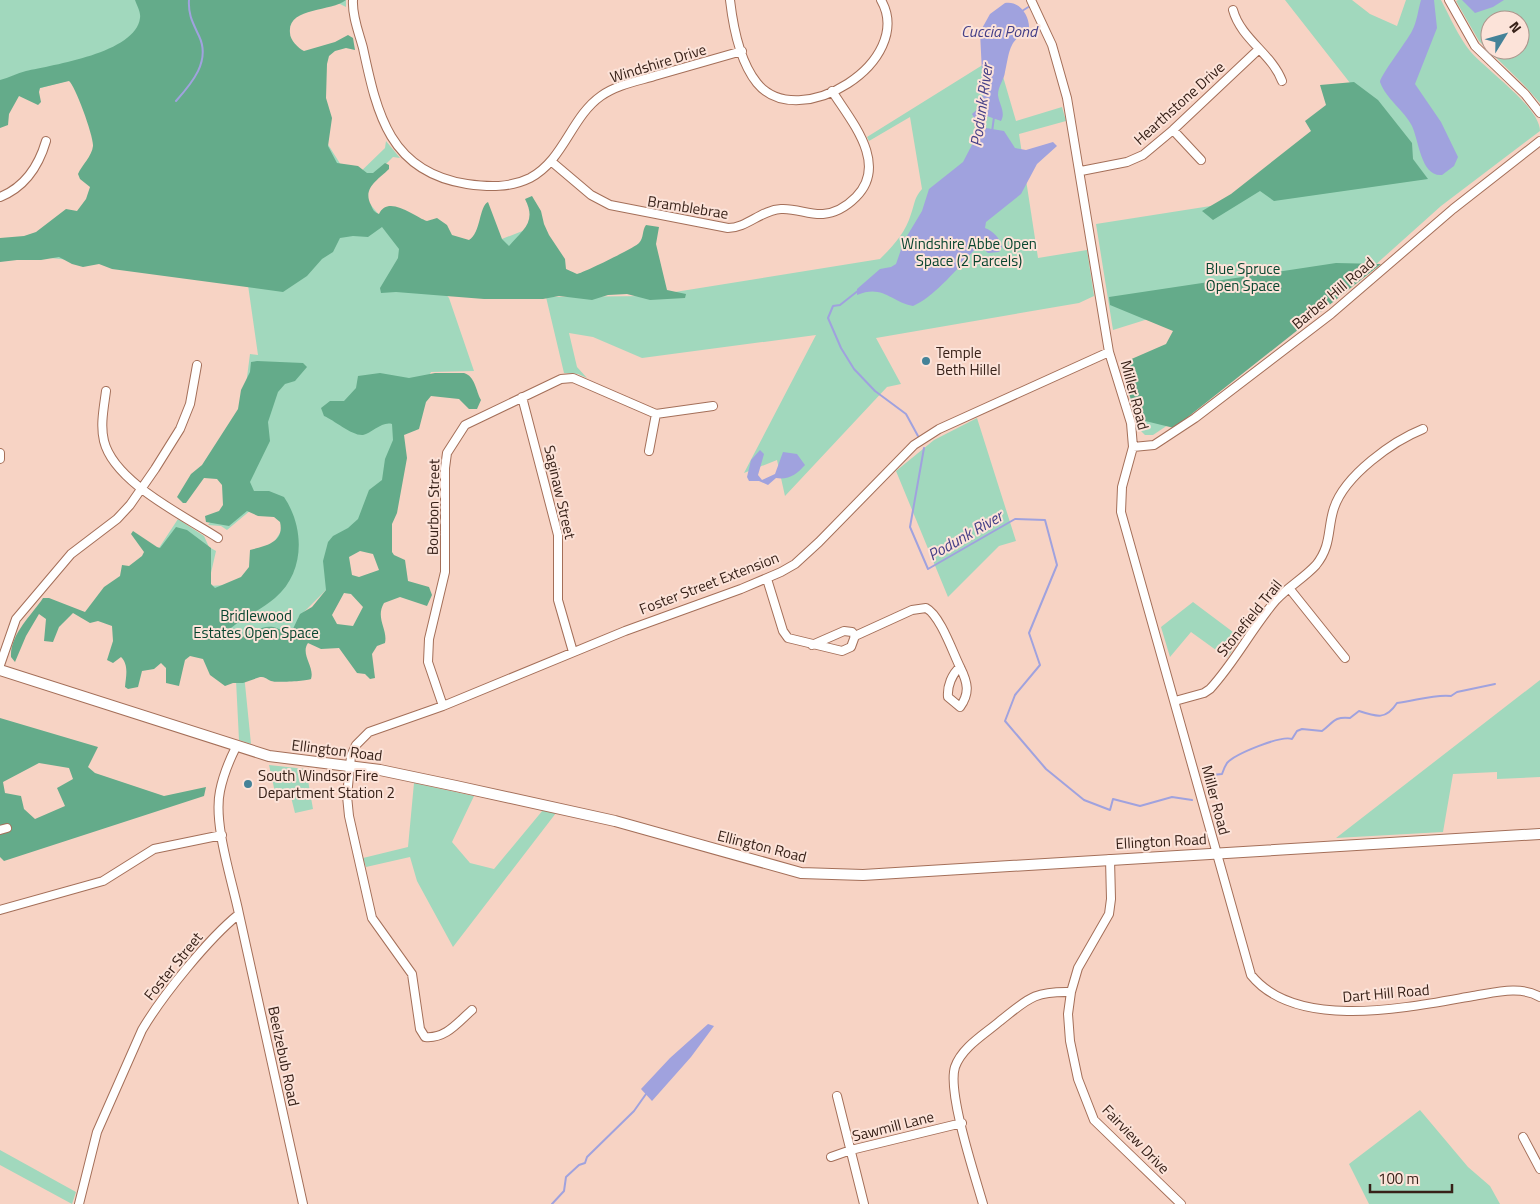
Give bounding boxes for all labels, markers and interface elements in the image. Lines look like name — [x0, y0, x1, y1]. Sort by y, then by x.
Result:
north arrow — [1480, 10, 1530, 60]
text: N — [1504, 17, 1527, 37]
water label: Cuccia Pond — [961, 19, 1039, 43]
street label: Windshire Drive — [607, 37, 709, 89]
street label: Hearthstone Drive — [1128, 56, 1230, 150]
water label: Podunk River — [963, 60, 999, 148]
street label: Bramblebrae — [646, 189, 730, 225]
park label: Windshire Abbe Open Space (2 Parcels) — [901, 232, 1037, 272]
street label: Barber Hill Road — [1287, 251, 1379, 335]
park label: Blue Spruce Open Space — [1206, 257, 1280, 297]
place label: Temple Beth Hillel — [936, 341, 1001, 381]
marker: Temple Beth Hillel — [920, 355, 932, 367]
street label: Miller Road — [1115, 358, 1155, 432]
street label: Saginaw Street — [538, 443, 582, 542]
street label: Bourbon Street — [421, 458, 445, 555]
water label: Podunk River — [923, 503, 1009, 566]
street label: Foster Street Extension — [636, 546, 782, 620]
street label: Stonefield Trail — [1211, 574, 1287, 662]
park label: Bridlewood Estates Open Space — [193, 604, 319, 644]
street label: Ellington Road — [290, 733, 384, 767]
street label: Miller Road — [1196, 763, 1236, 837]
place label: South Windsor Fire Department Station 2 — [258, 764, 395, 804]
marker: South Windsor Fire Department Station 2 — [242, 778, 254, 790]
street label: Ellington Road — [715, 824, 809, 868]
street label: Ellington Road — [1115, 827, 1207, 855]
street label: Foster Street — [138, 926, 208, 1005]
street label: Dart Hill Road — [1342, 978, 1430, 1008]
street label: Beelzebub Road — [262, 1004, 306, 1108]
street label: Fairview Drive — [1097, 1099, 1175, 1179]
street label: Sawmill Lane — [850, 1105, 936, 1147]
scale bar — [1370, 1162, 1452, 1194]
text: 100 m — [1378, 1167, 1419, 1190]

